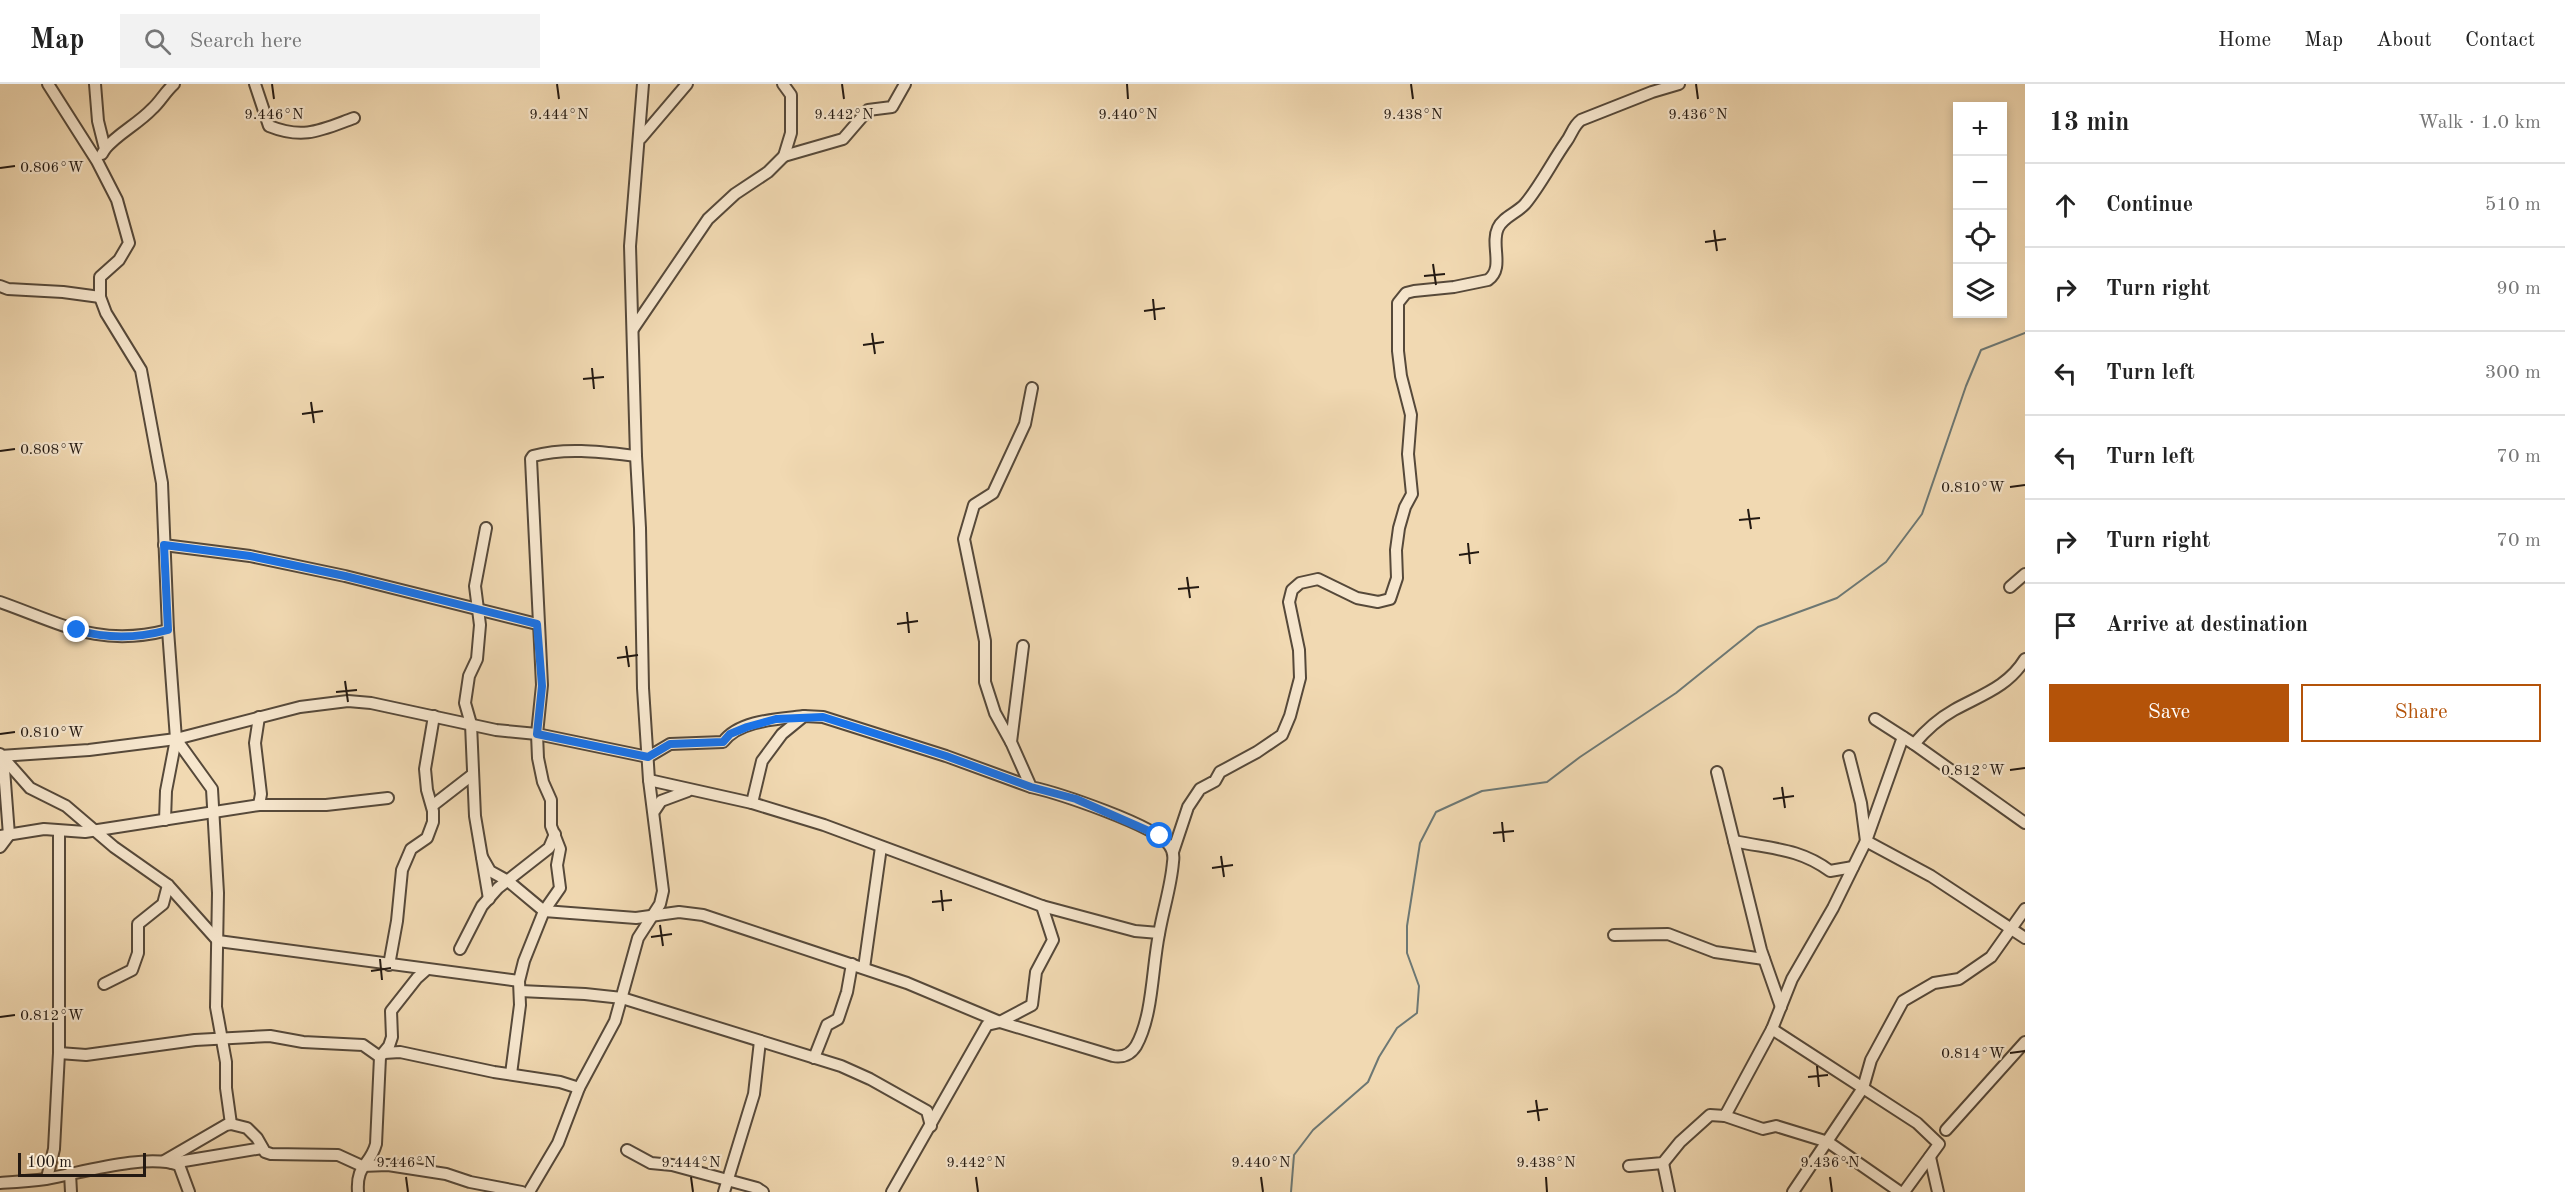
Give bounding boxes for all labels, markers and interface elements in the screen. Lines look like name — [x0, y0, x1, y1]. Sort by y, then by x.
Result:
search box — [120, 14, 540, 68]
icon: search — [141, 25, 174, 58]
text: Map — [30, 27, 84, 55]
text: Search here — [189, 30, 302, 52]
text: Home — [2218, 30, 2271, 51]
text: Map — [2304, 30, 2343, 51]
text: About — [2376, 30, 2432, 51]
text: Contact — [2465, 30, 2535, 51]
map controls — [1953, 102, 2007, 318]
button: + — [1953, 102, 2007, 156]
text: 9.446°N — [244, 108, 304, 123]
text: 9.444°N — [529, 108, 589, 123]
text: 9.442°N — [814, 108, 874, 123]
text: 9.440°N — [1098, 108, 1158, 123]
text: 9.438°N — [1383, 108, 1443, 123]
text: 9.436°N — [1668, 108, 1728, 123]
text: 13 min — [2049, 110, 2129, 136]
text: Walk · 1.0 km — [2418, 113, 2541, 133]
button: − — [1953, 156, 2007, 210]
text: 0.806°W — [20, 161, 84, 176]
icon: ahead — [2049, 189, 2082, 222]
text: Continue — [2106, 194, 2193, 216]
text: 510 m — [2485, 195, 2541, 215]
button: locate — [1953, 210, 2007, 264]
button: layers — [1953, 264, 2007, 318]
icon: right — [2049, 273, 2082, 306]
text: Turn right — [2106, 278, 2210, 300]
text: 90 m — [2496, 279, 2541, 299]
icon: left — [2049, 357, 2082, 390]
text: Turn left — [2106, 362, 2195, 384]
text: 300 m — [2485, 363, 2541, 383]
icon: left — [2049, 441, 2082, 474]
text: 0.808°W — [20, 443, 84, 458]
text: Turn left — [2106, 446, 2195, 468]
text: 70 m — [2496, 447, 2541, 467]
text: 0.810°W — [1941, 481, 2005, 496]
icon: right — [2049, 525, 2082, 558]
text: Turn right — [2106, 530, 2210, 552]
text: 70 m — [2496, 531, 2541, 551]
icon: arrive — [2049, 609, 2082, 642]
text: Arrive at destination — [2106, 614, 2308, 636]
route end — [63, 616, 89, 642]
button: Save — [2049, 684, 2289, 742]
button: Share — [2301, 684, 2541, 742]
text: 0.810°W — [20, 726, 84, 741]
text: 0.812°W — [1941, 764, 2005, 779]
route start — [1146, 822, 1172, 848]
text: 0.812°W — [20, 1009, 84, 1024]
text: 0.814°W — [1941, 1047, 2005, 1062]
scale bar — [18, 1150, 146, 1178]
text: 100 m — [27, 1155, 72, 1171]
text: 9.446°N — [376, 1156, 436, 1171]
text: 9.444°N — [661, 1156, 721, 1171]
text: 9.442°N — [946, 1156, 1006, 1171]
text: 9.440°N — [1231, 1156, 1291, 1171]
text: 9.438°N — [1516, 1156, 1576, 1171]
text: 9.436°N — [1800, 1156, 1860, 1171]

